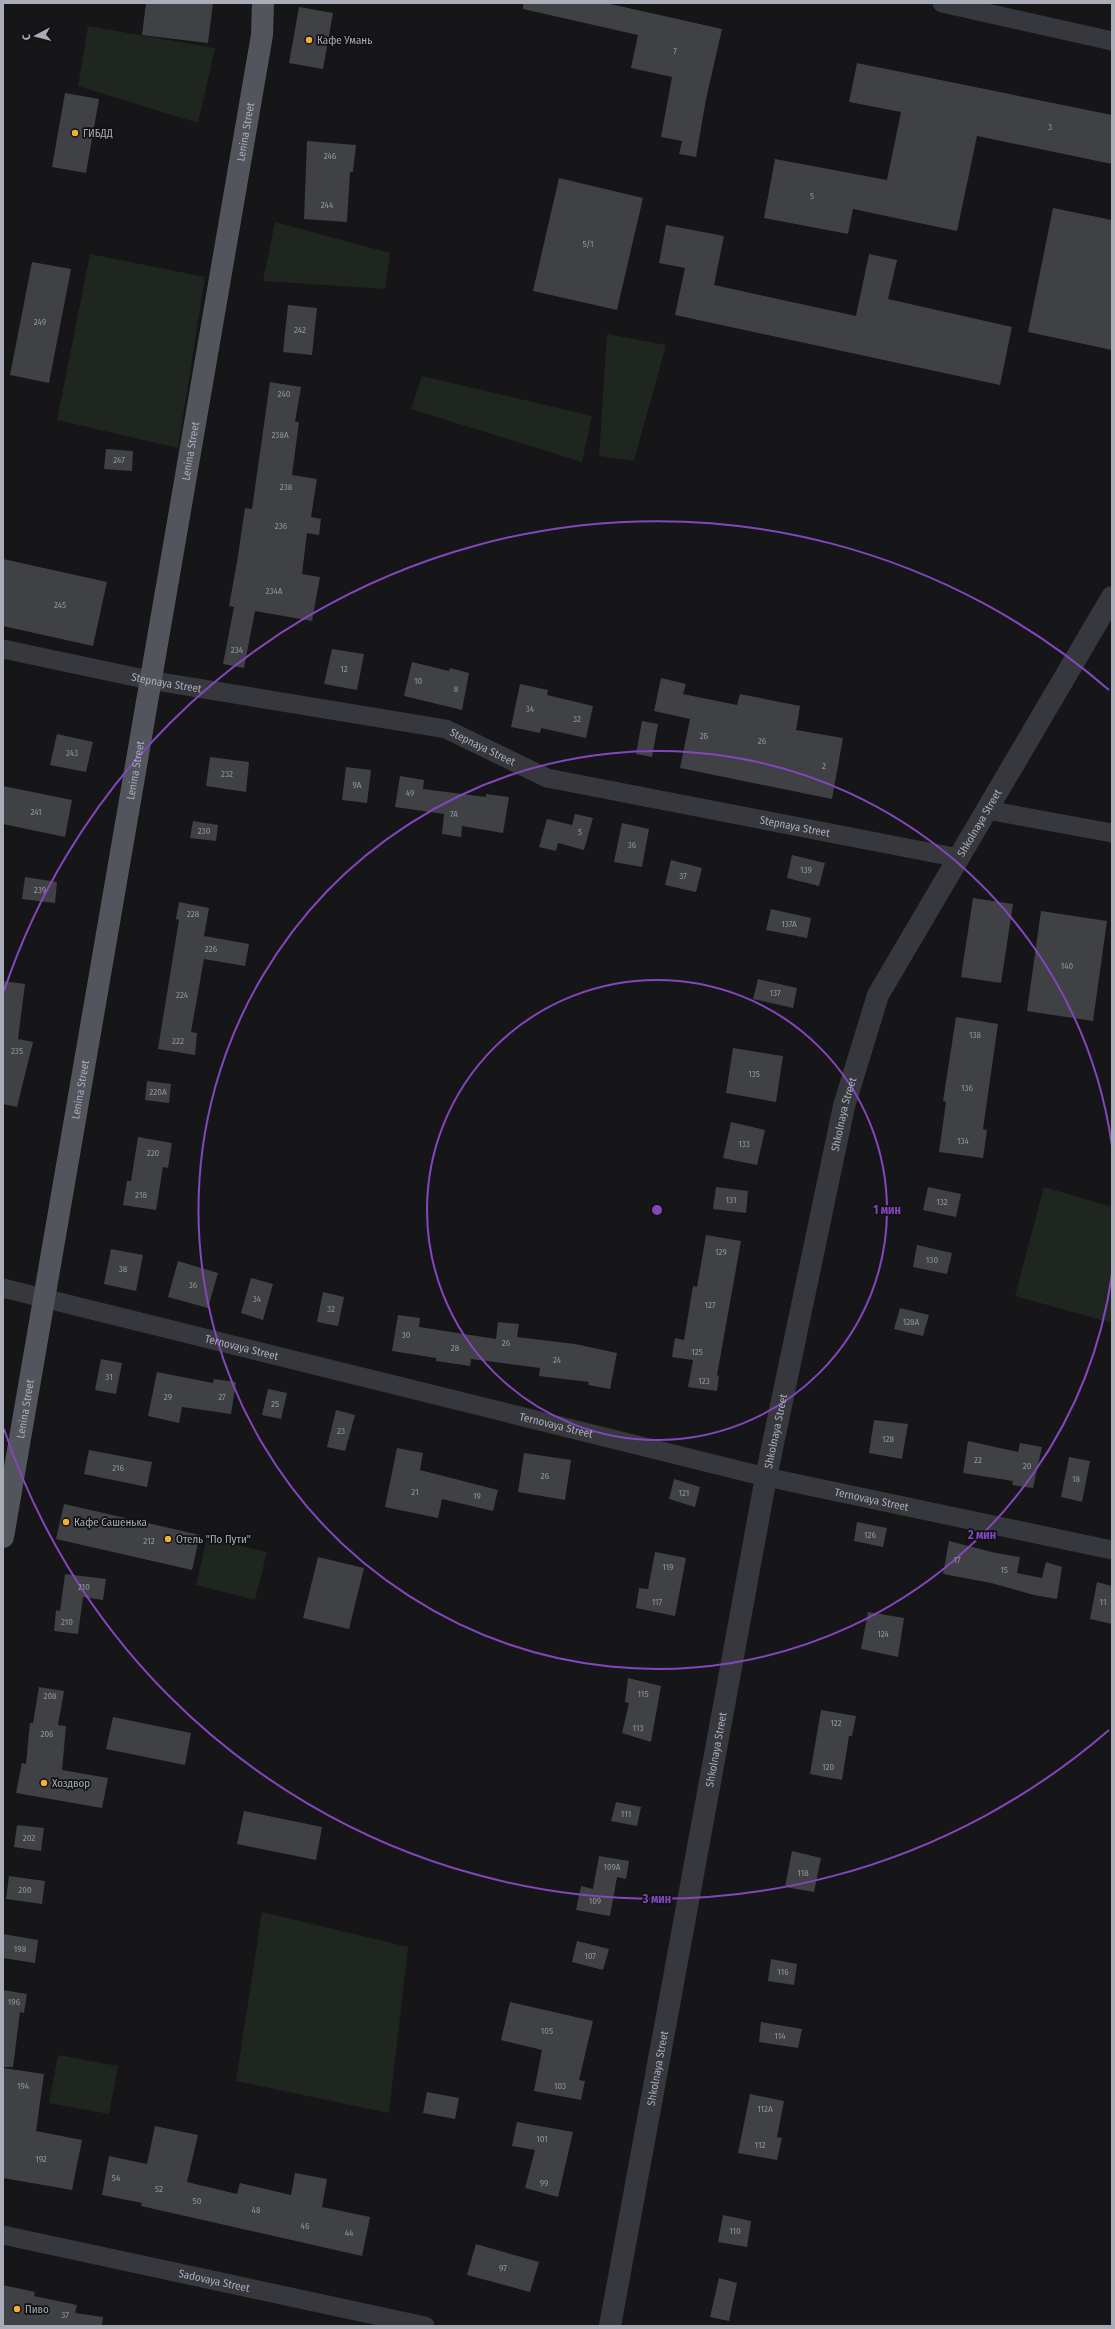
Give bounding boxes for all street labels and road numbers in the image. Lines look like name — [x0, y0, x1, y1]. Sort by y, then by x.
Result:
street label: Lenina Street — [234, 101, 257, 162]
street label: Lenina Street — [179, 420, 202, 482]
street label: Stepnaya Street — [130, 670, 203, 696]
street label: Stepnaya Street — [448, 726, 518, 769]
street label: Lenina Street — [124, 740, 147, 801]
street label: Shkolnaya Street — [955, 787, 1005, 859]
street label: Stepnaya Street — [759, 813, 831, 840]
street label: Lenina Street — [69, 1059, 92, 1120]
street label: Shkolnaya Street — [829, 1076, 859, 1153]
street label: Ternovaya Street — [204, 1332, 280, 1363]
street label: Lenina Street — [14, 1378, 37, 1439]
street label: Shkolnaya Street — [762, 1392, 790, 1470]
street label: Ternovaya Street — [518, 1410, 595, 1441]
street label: Ternovaya Street — [833, 1486, 910, 1514]
street label: Shkolnaya Street — [703, 1711, 730, 1788]
street label: Shkolnaya Street — [645, 2030, 671, 2107]
street label: Sadovaya Street — [177, 2267, 251, 2295]

